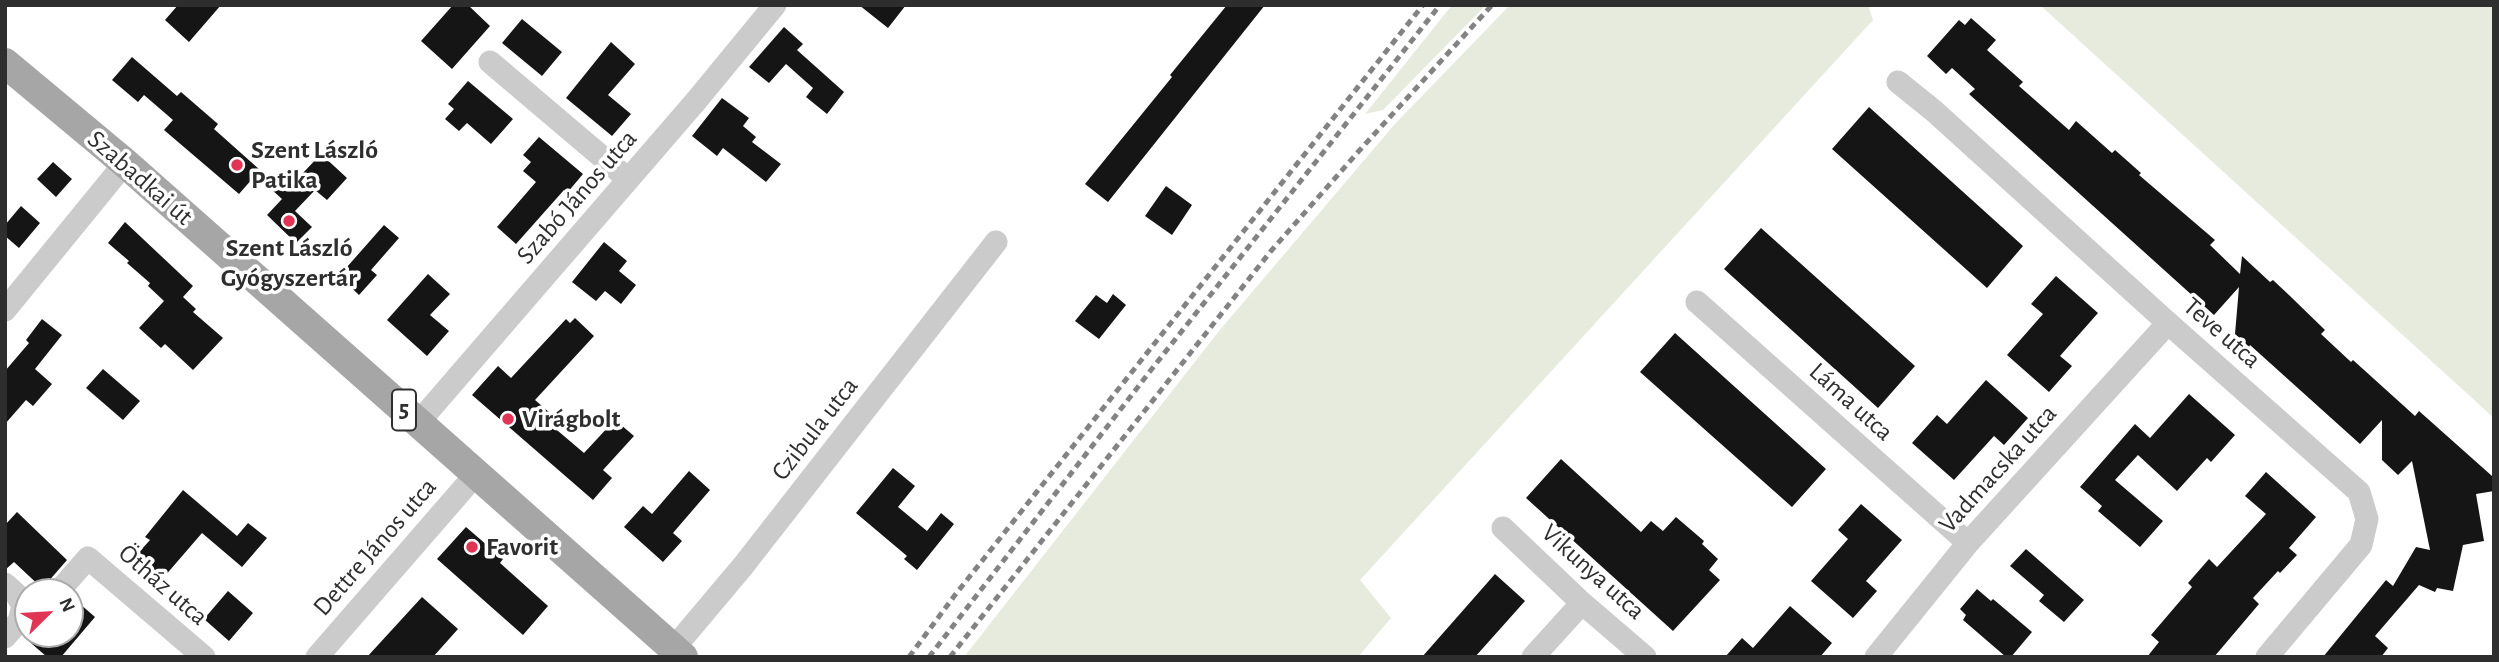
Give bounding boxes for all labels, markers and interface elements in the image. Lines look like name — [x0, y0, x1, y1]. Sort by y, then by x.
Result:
street label: Szabó János utca — [510, 123, 644, 271]
street label: Szabadkai út — [81, 124, 199, 232]
place label: Szent László Patika — [251, 134, 378, 196]
marker: Szent László Patika — [229, 157, 245, 173]
marker: Szent László Gyógyszertár — [281, 213, 297, 229]
place label: Szent László Gyógyszertár — [221, 232, 357, 294]
street label: Teve utca — [2177, 291, 2267, 375]
street label: Láma utca — [1802, 356, 1900, 448]
street label: Czibula utca — [765, 371, 865, 487]
road number: 5 — [392, 390, 416, 430]
street label: Vadmacska utca — [1932, 398, 2064, 540]
place label: Virágbolt — [522, 403, 620, 435]
marker: Virágbolt — [500, 411, 516, 427]
street label: Dettre János utca — [307, 472, 443, 622]
street label: Vikunya utca — [1535, 517, 1651, 627]
place label: Favorit — [486, 531, 558, 563]
street label: Ötház utca — [112, 538, 214, 632]
marker: Favorit — [464, 539, 480, 555]
north arrow — [14, 578, 84, 648]
text: N — [55, 595, 78, 615]

